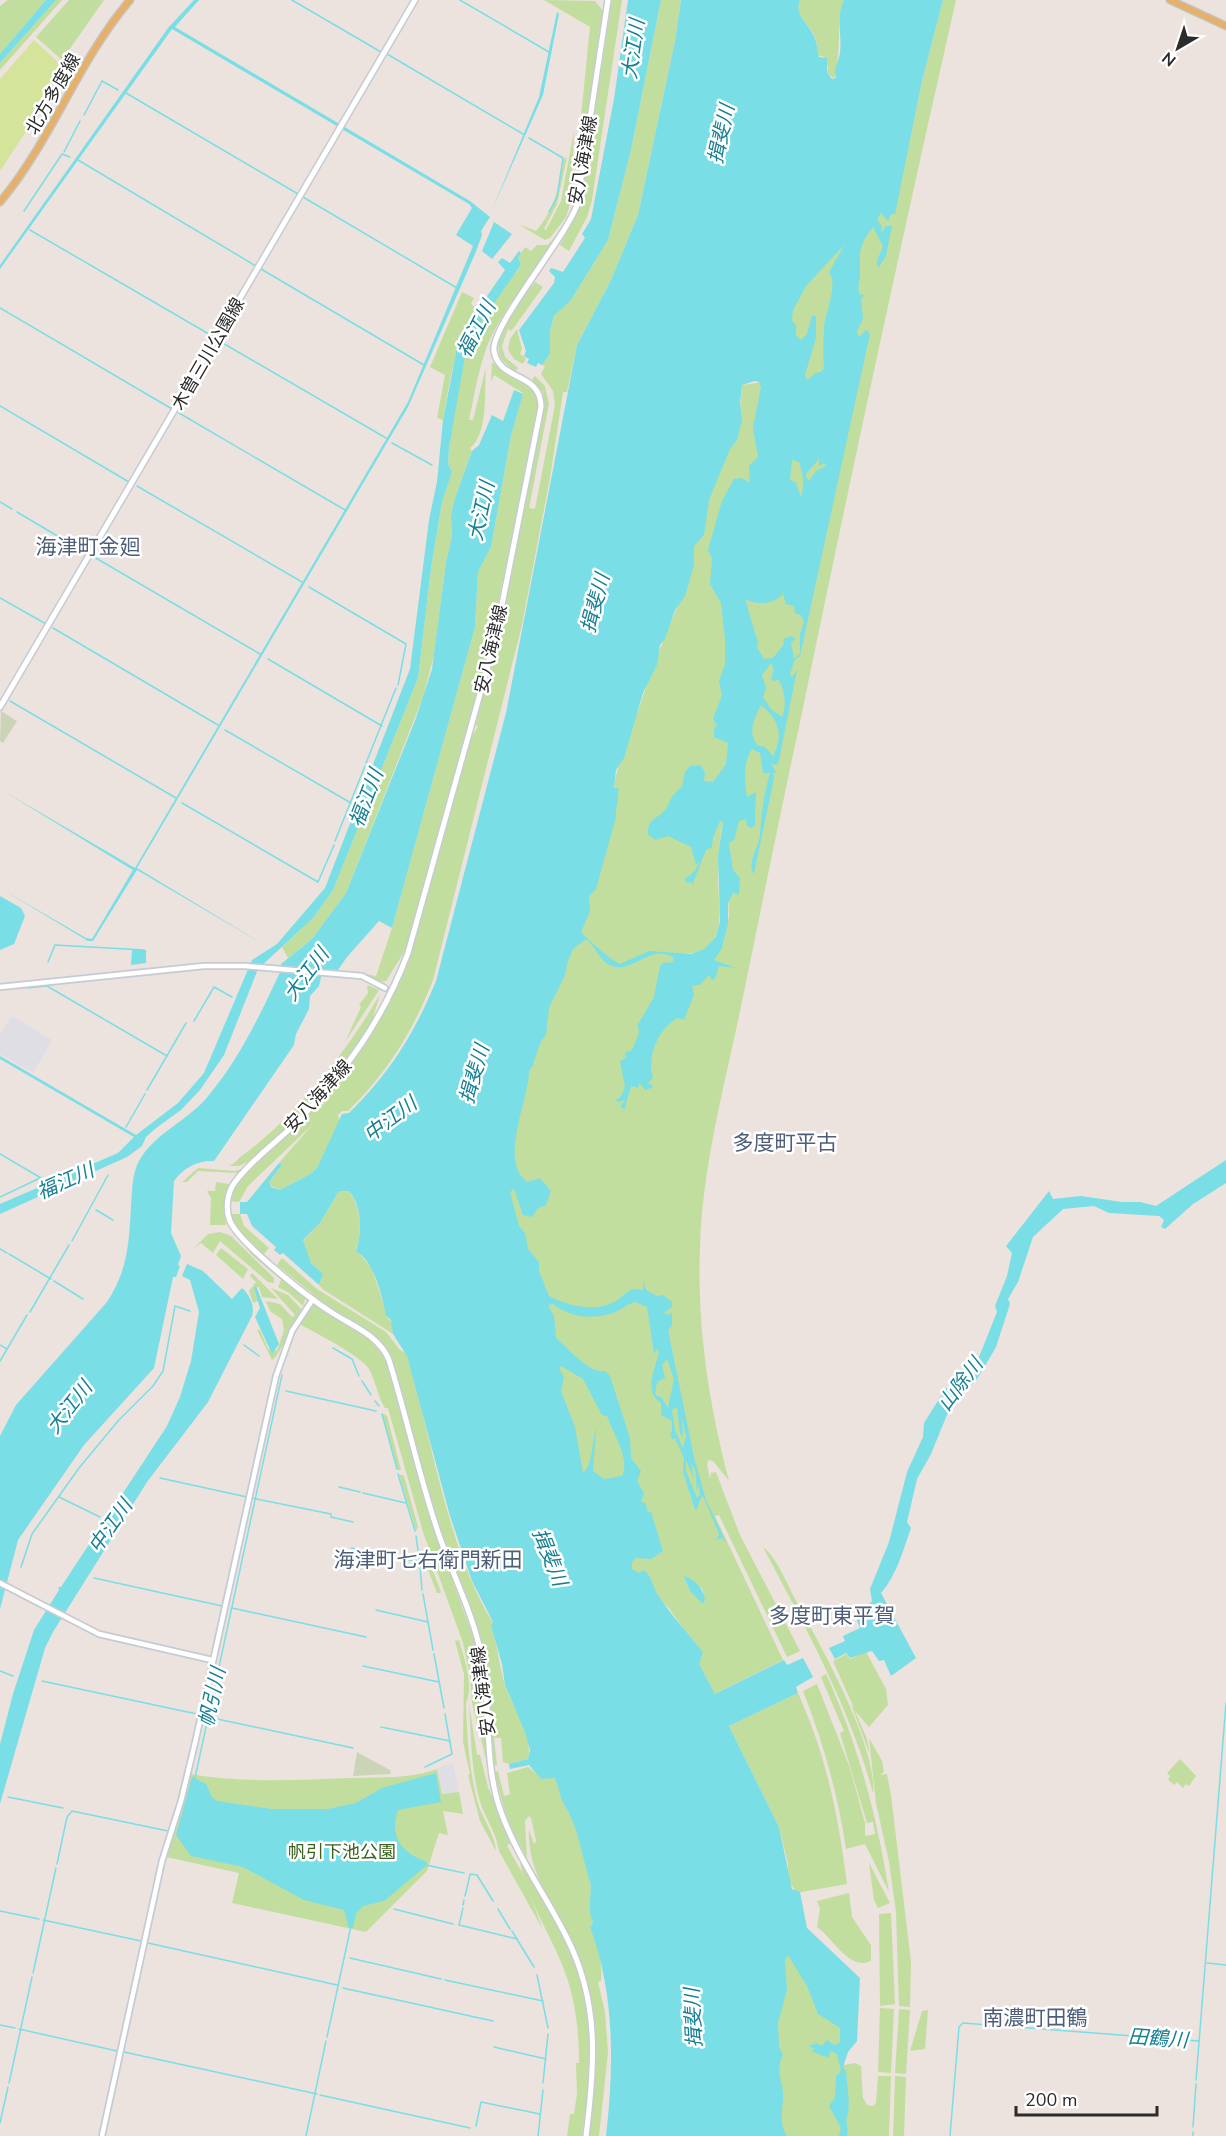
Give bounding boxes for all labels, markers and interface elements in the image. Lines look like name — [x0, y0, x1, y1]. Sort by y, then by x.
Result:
water label: 大江川 — [616, 16, 651, 81]
north arrow — [1148, 18, 1208, 78]
text: N — [1158, 47, 1181, 71]
street label: 北方多度線 — [20, 49, 86, 139]
water label: 揖斐川 — [702, 100, 741, 166]
street label: 安八海津線 — [563, 114, 603, 206]
street label: 木曽三川公園線 — [166, 293, 250, 415]
water label: 福江川 — [451, 295, 503, 362]
water label: 大江川 — [462, 477, 501, 543]
district label: 海津町金廻 — [36, 533, 141, 561]
water label: 揖斐川 — [575, 569, 617, 636]
street label: 安八海津線 — [469, 602, 513, 696]
water label: 福江川 — [343, 763, 391, 831]
water label: 大江川 — [278, 941, 336, 1006]
water label: 揖斐川 — [453, 1040, 496, 1107]
street label: 安八海津線 — [279, 1055, 357, 1137]
water label: 中江川 — [358, 1089, 424, 1148]
district label: 多度町平古 — [733, 1129, 838, 1157]
water label: 福江川 — [32, 1156, 100, 1206]
water label: 山除川 — [932, 1351, 990, 1416]
water label: 大江川 — [40, 1374, 100, 1439]
water label: 中江川 — [82, 1492, 140, 1559]
water label: 揖斐川 — [526, 1524, 574, 1592]
district label: 海津町七右衛門新田 — [334, 1546, 523, 1574]
district label: 多度町東平賀 — [769, 1602, 895, 1630]
street label: 安八海津線 — [466, 1645, 500, 1737]
water label: 帆引川 — [193, 1663, 232, 1729]
park label: 帆引下池公園 — [288, 1840, 396, 1864]
water label: 揖斐川 — [678, 1985, 709, 2049]
district label: 南濃町田鶴 — [983, 2004, 1088, 2032]
water label: 田鶴川 — [1127, 2023, 1191, 2054]
scale bar — [1016, 2079, 1157, 2117]
text: 200 m — [1025, 2088, 1077, 2112]

